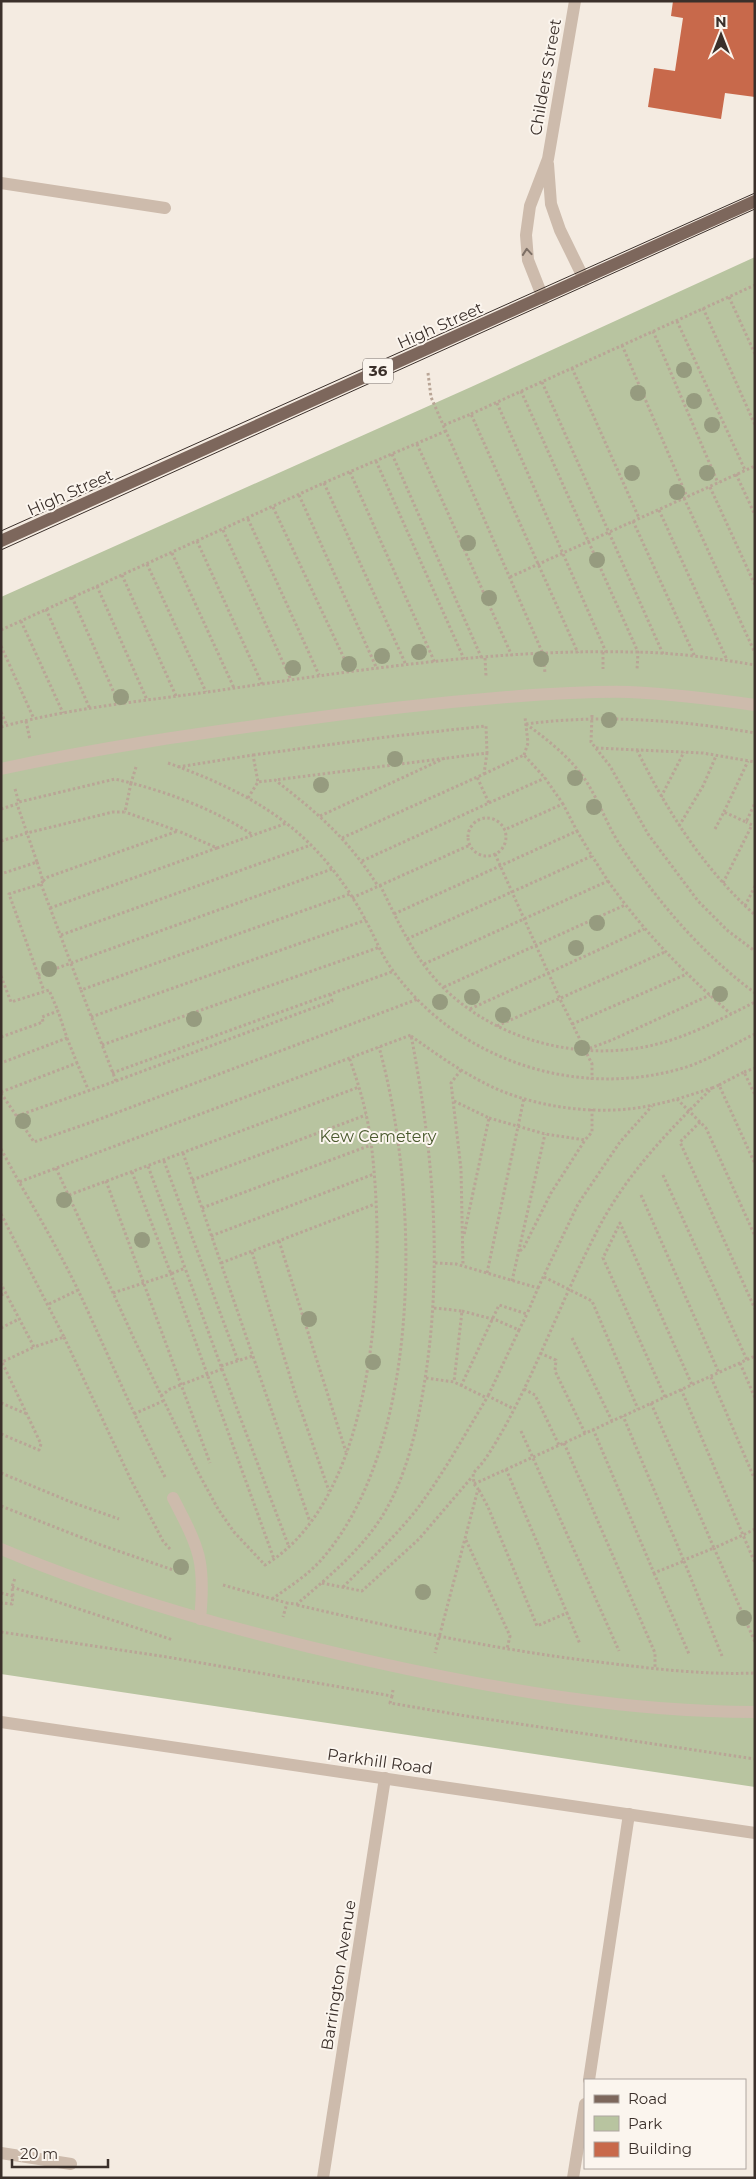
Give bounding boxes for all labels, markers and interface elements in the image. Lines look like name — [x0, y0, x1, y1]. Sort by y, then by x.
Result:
north arrow — [696, 10, 746, 60]
text: N — [715, 13, 727, 31]
street label: Childers Street — [526, 17, 565, 137]
one-way arrow — [522, 247, 533, 255]
street label: High Street — [394, 298, 486, 353]
road number: 36 — [363, 358, 393, 384]
street label: High Street — [24, 465, 116, 520]
park label: Kew Cemetery — [320, 1127, 437, 1146]
street label: Parkhill Road — [326, 1745, 434, 1778]
street label: Barrington Avenue — [317, 1899, 360, 2052]
legend — [584, 2079, 746, 2169]
text: Road — [628, 2089, 667, 2108]
text: Park — [628, 2114, 662, 2133]
scale bar — [12, 2136, 109, 2168]
text: Building — [628, 2139, 692, 2158]
text: 20 m — [20, 2144, 58, 2163]

